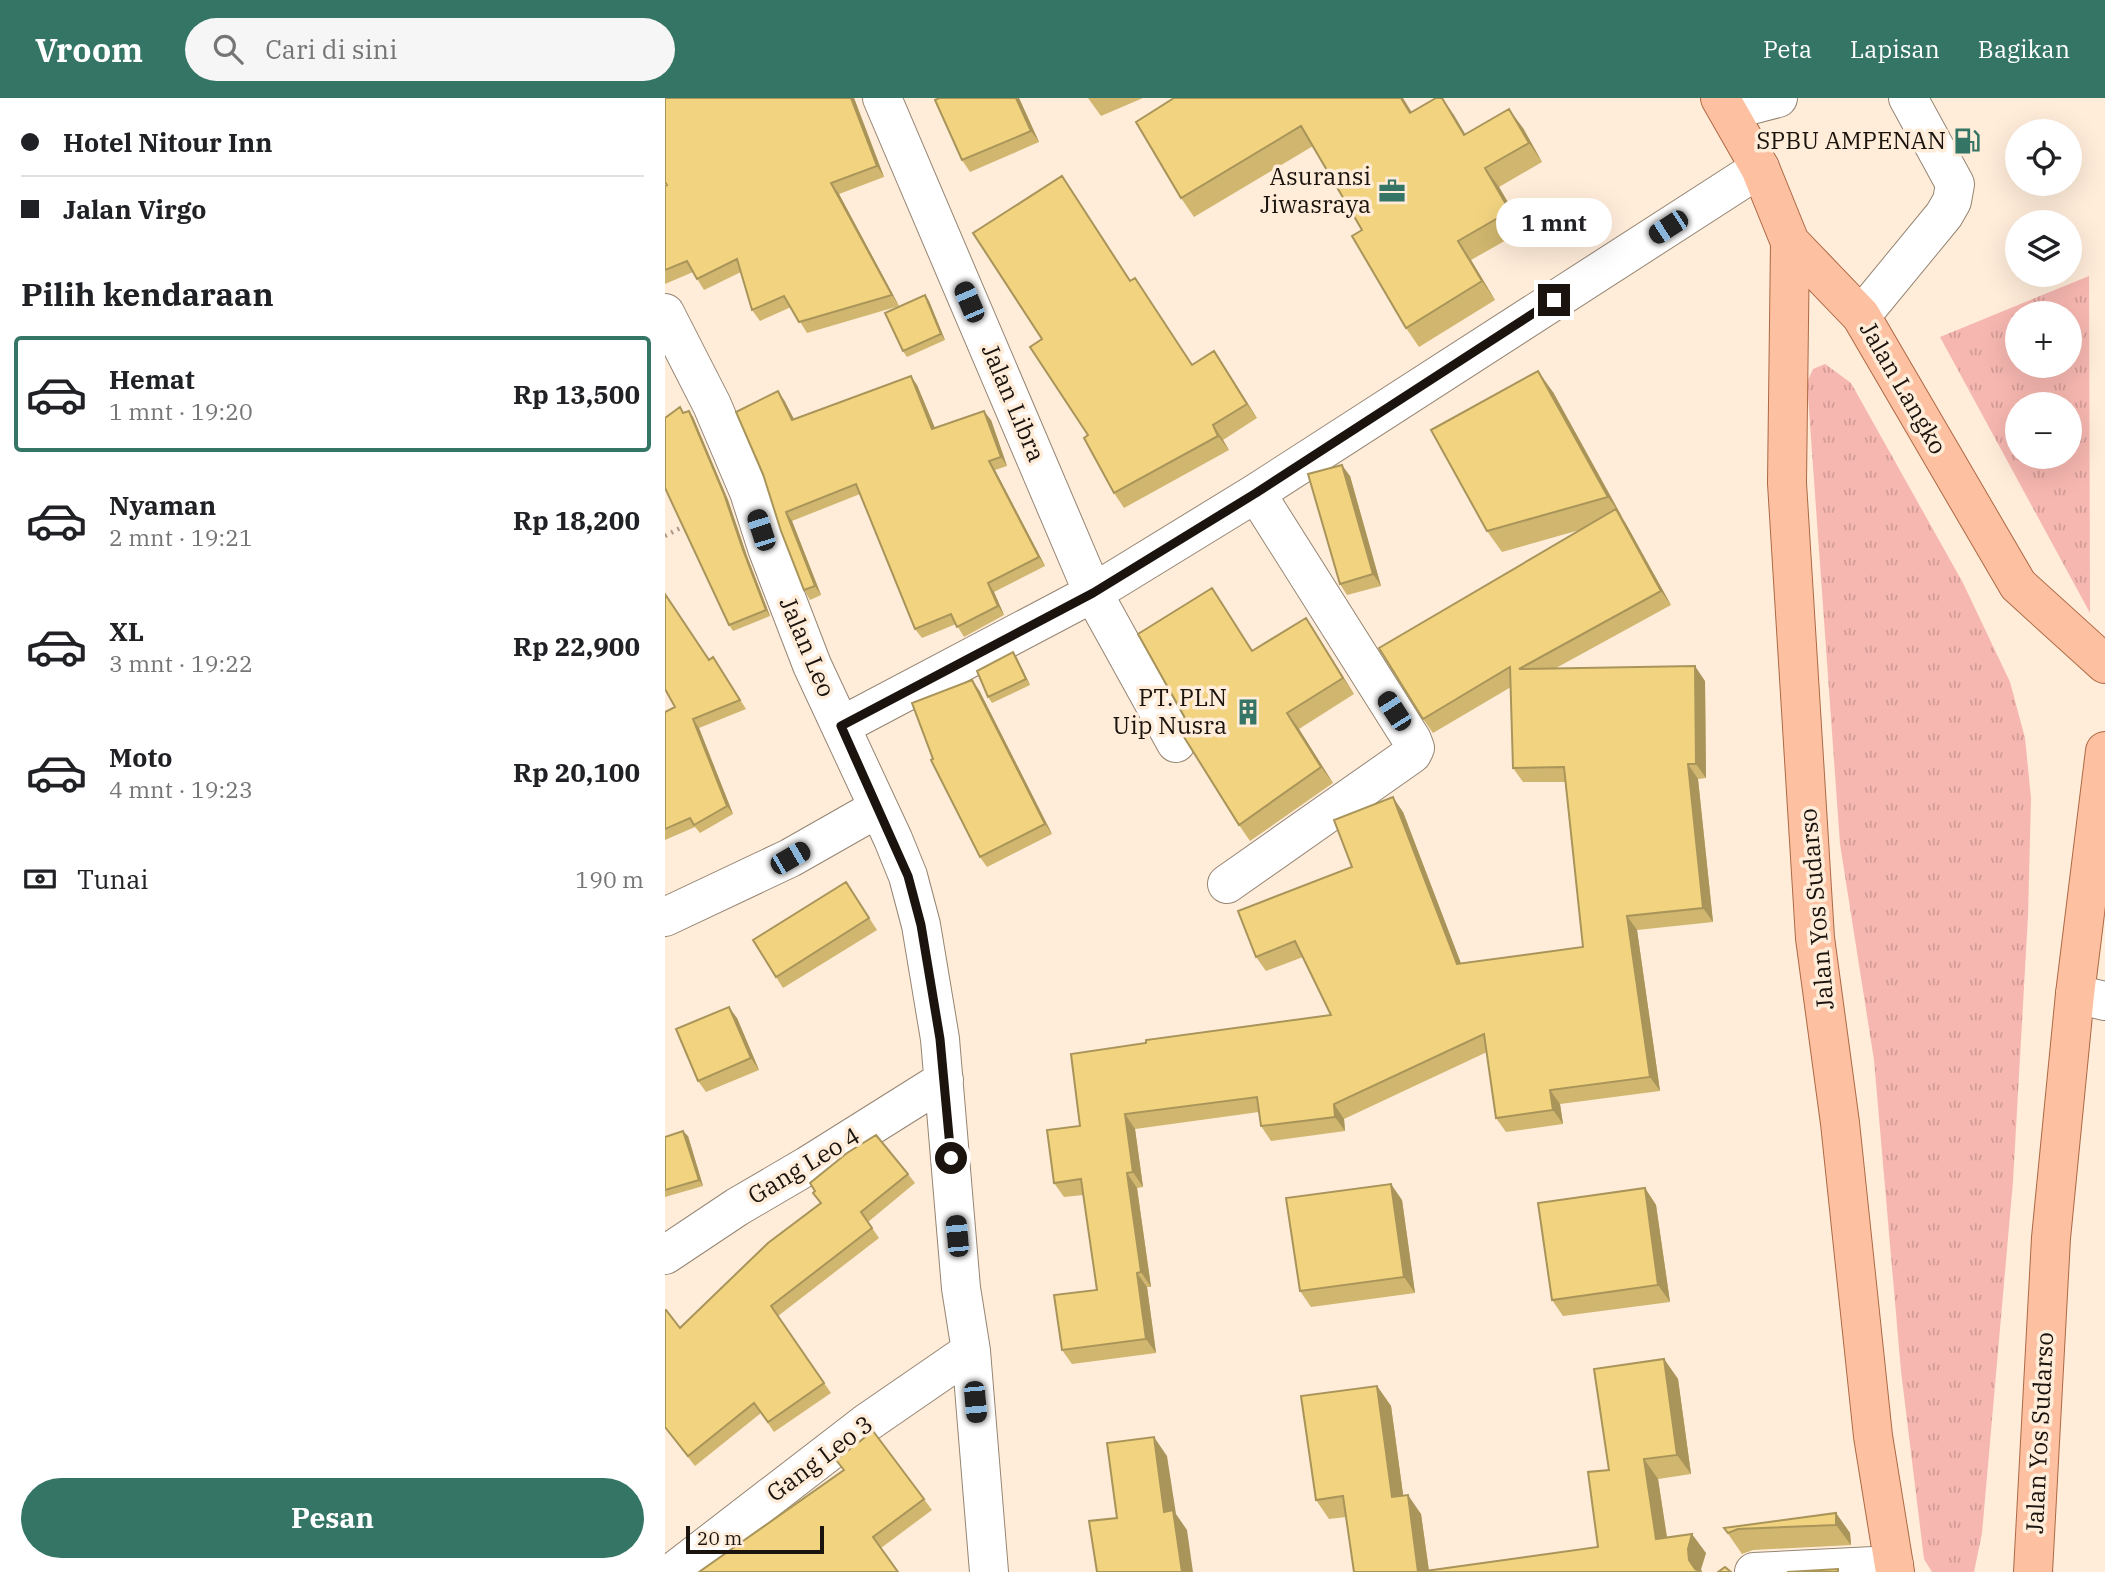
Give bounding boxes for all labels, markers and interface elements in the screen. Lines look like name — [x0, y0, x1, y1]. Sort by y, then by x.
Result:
search box — [185, 18, 675, 81]
text: Vroom — [35, 28, 143, 71]
icon: search — [209, 30, 247, 68]
text: Cari di sini — [265, 32, 397, 66]
text: Peta — [1763, 33, 1812, 65]
text: Lapisan — [1850, 33, 1940, 65]
text: Bagikan — [1978, 33, 2070, 65]
map controls — [2005, 119, 2082, 469]
button: locate — [2005, 119, 2082, 196]
place label: SPBU AMPENAN — [1756, 124, 1946, 156]
text: Hotel Nitour Inn — [63, 125, 272, 159]
fuel station icon: SPBU AMPENAN — [1952, 126, 1982, 156]
place label: Asuransi Jiwasraya — [1260, 160, 1371, 220]
office icon: Asuransi Jiwasraya — [1377, 176, 1407, 206]
text: Jalan Virgo — [63, 192, 206, 226]
callout: 1 mnt — [1496, 198, 1612, 248]
text: 1 mnt — [1521, 207, 1587, 237]
car — [1645, 207, 1692, 247]
button: layers — [2005, 210, 2082, 287]
text: Pilih kendaraan — [21, 273, 274, 315]
car — [952, 279, 987, 325]
route end — [1538, 284, 1570, 316]
button: + — [2005, 301, 2082, 378]
street label: Jalan Langko — [1853, 315, 1955, 460]
street label: Jalan Libra — [975, 339, 1053, 466]
text: Hemat — [109, 362, 195, 396]
icon: car — [25, 363, 88, 426]
text: Rp 13,500 — [513, 377, 640, 411]
button: − — [2005, 392, 2082, 469]
text: 1 mnt · 19:20 — [109, 396, 253, 426]
text: Nyaman — [109, 488, 216, 522]
icon: car — [25, 489, 88, 552]
text: Rp 18,200 — [513, 503, 640, 537]
car — [745, 507, 778, 553]
text: 2 mnt · 19:21 — [109, 522, 253, 552]
street label: Jalan Leo — [773, 592, 843, 702]
text: XL — [109, 614, 144, 648]
icon: car — [25, 615, 88, 678]
text: Rp 22,900 — [513, 629, 640, 663]
text: 3 mnt · 19:22 — [109, 648, 253, 678]
place label: PT. PLN Uip Nusra — [1113, 681, 1227, 741]
car — [1374, 688, 1415, 734]
building icon: PT. PLN Uip Nusra — [1233, 697, 1263, 727]
text: Moto — [109, 740, 172, 774]
icon: car — [25, 741, 88, 804]
text: Rp 20,100 — [513, 755, 640, 789]
text: 4 mnt · 19:23 — [109, 774, 253, 804]
street label: Jalan Yos Sudarso — [1791, 807, 1841, 1011]
car — [767, 838, 814, 878]
icon: cash — [21, 860, 59, 898]
text: Tunai — [77, 862, 149, 896]
text: 190 m — [575, 864, 644, 894]
street label: Gang Leo 4 — [742, 1119, 865, 1211]
route start — [935, 1142, 967, 1174]
car — [945, 1214, 970, 1258]
street label: Jalan Yos Sudarso — [2018, 1331, 2060, 1535]
car — [963, 1380, 988, 1424]
street label: Gang Leo 3 — [760, 1408, 879, 1509]
button: Pesan — [21, 1478, 644, 1558]
scale bar — [686, 1523, 824, 1555]
text: 20 m — [697, 1526, 742, 1550]

